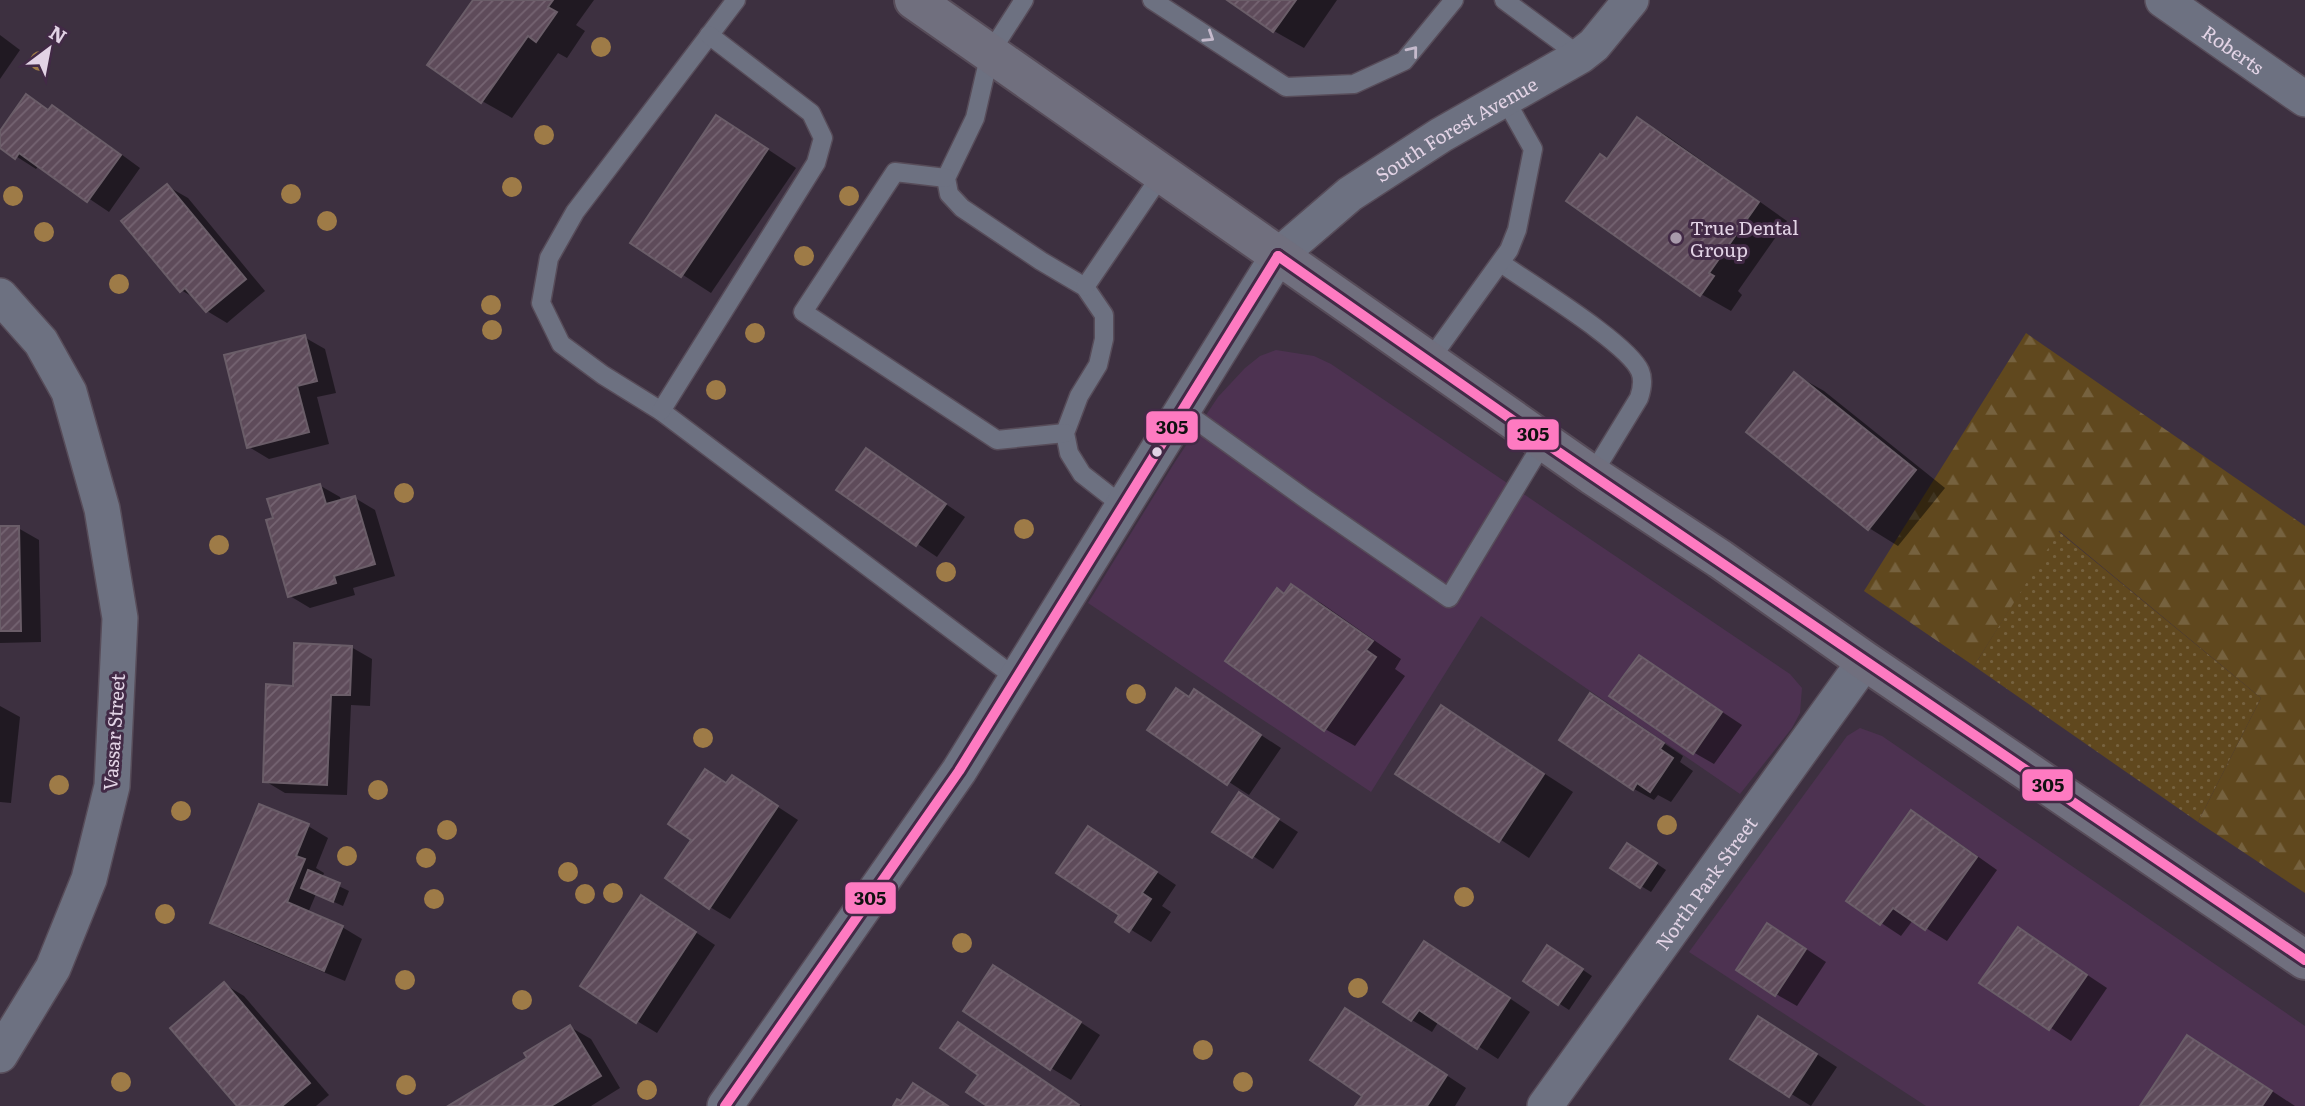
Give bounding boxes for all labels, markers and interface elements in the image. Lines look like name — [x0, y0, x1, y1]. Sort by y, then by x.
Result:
north arrow — [14, 14, 84, 84]
text: N — [44, 18, 73, 50]
street label: Roberts — [2197, 18, 2271, 81]
one-way arrow — [1202, 29, 1215, 42]
one-way arrow — [1404, 46, 1417, 59]
street label: South Forest Avenue — [1369, 69, 1542, 188]
place label: True Dental Group — [1690, 213, 1799, 263]
marker: True Dental Group — [1668, 230, 1684, 246]
line badge: 305 — [1145, 410, 1199, 444]
text: 305 — [1156, 412, 1188, 440]
line badge: 305 — [1506, 418, 1560, 451]
text: 305 — [1517, 419, 1549, 447]
unlabelled marker — [1150, 445, 1164, 459]
street label: Vassar Street — [95, 672, 131, 791]
line badge: 305 — [2021, 768, 2074, 802]
text: 305 — [2032, 770, 2064, 798]
street label: North Park Street — [1648, 810, 1763, 955]
line badge: 305 — [844, 881, 897, 915]
text: 305 — [854, 883, 886, 911]

